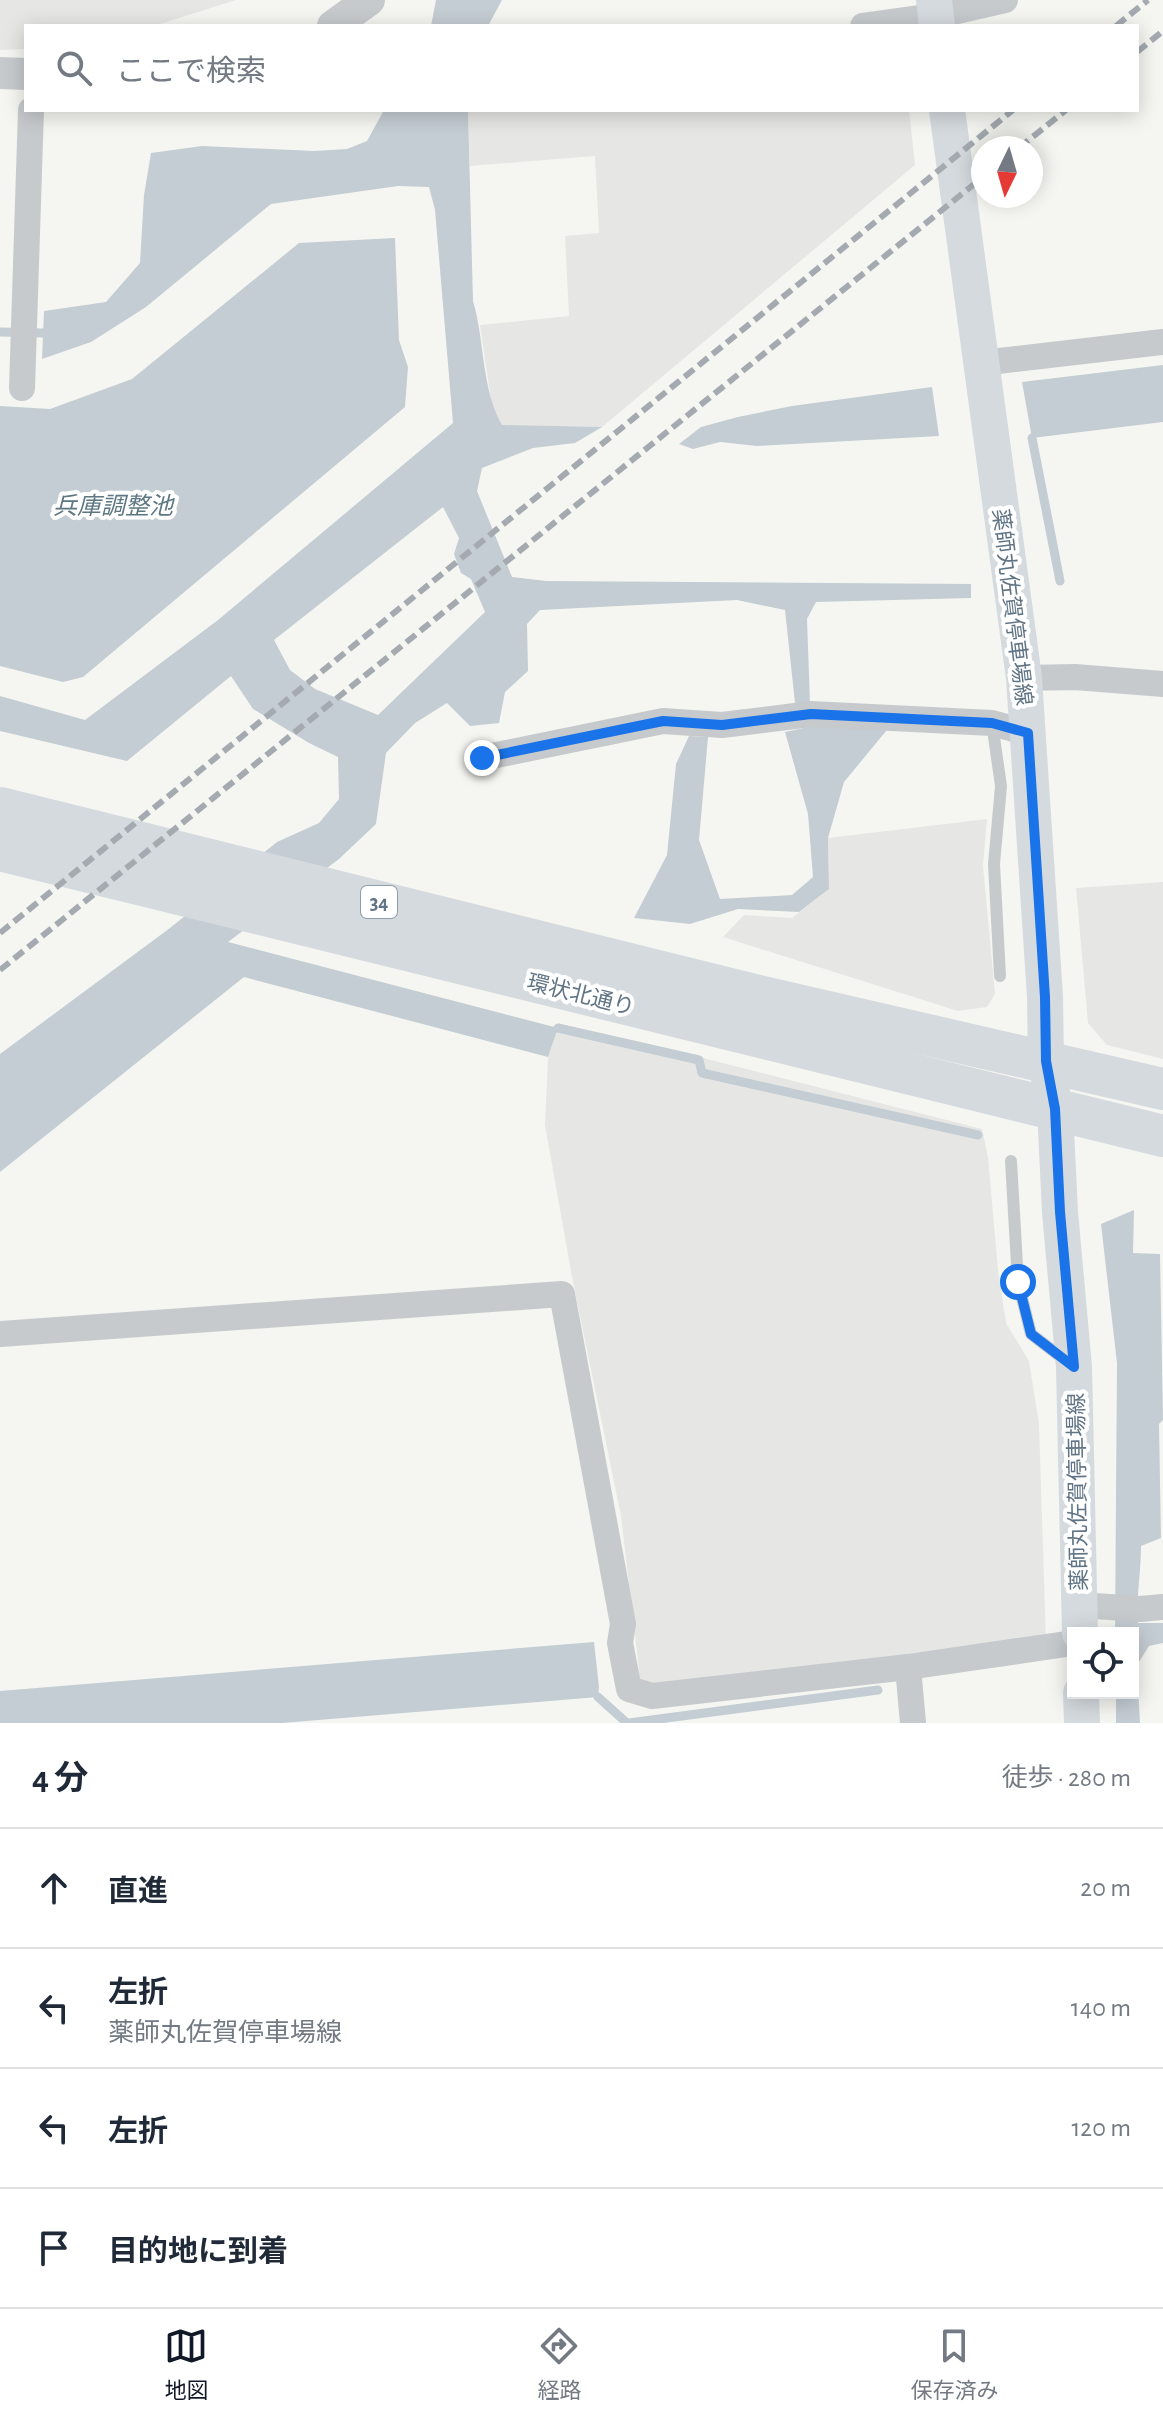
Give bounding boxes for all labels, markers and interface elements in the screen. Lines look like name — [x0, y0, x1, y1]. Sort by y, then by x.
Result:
search box — [24, 24, 1139, 112]
icon: search — [52, 46, 96, 90]
text: ここで検索 — [116, 57, 266, 87]
north arrow — [971, 136, 1043, 208]
water label: 兵庫調整池 — [53, 493, 175, 519]
street label: 薬師丸佐賀停車場線 — [989, 507, 1036, 707]
route end — [464, 740, 500, 776]
road number: 34 — [361, 886, 397, 918]
street label: 環状北通り — [525, 970, 637, 1019]
route start — [1000, 1264, 1036, 1300]
street label: 薬師丸佐賀停車場線 — [1064, 1393, 1091, 1591]
map controls — [1067, 1627, 1139, 1699]
button: locate — [1067, 1627, 1139, 1699]
text: 4 分 — [32, 1762, 88, 1796]
text: 徒歩 · 280 m — [1001, 1765, 1131, 1791]
icon: ahead — [32, 1866, 76, 1910]
text: 20 m — [1080, 1875, 1131, 1901]
text: 直進 — [108, 1877, 168, 1907]
text: 左折 — [108, 1978, 168, 2008]
icon: left — [32, 1986, 76, 2030]
text: 140 m — [1071, 1995, 1131, 2021]
text: 薬師丸佐賀停車場線 — [108, 2020, 342, 2046]
icon: left — [32, 2106, 76, 2150]
text: 120 m — [1071, 2115, 1131, 2141]
text: 左折 — [108, 2117, 168, 2147]
icon: arrive — [32, 2226, 76, 2270]
text: 目的地に到着 — [108, 2237, 288, 2267]
tab: 地図 — [164, 2324, 209, 2404]
tab: 経路 — [537, 2324, 582, 2404]
tab: 保存済み — [910, 2324, 999, 2404]

